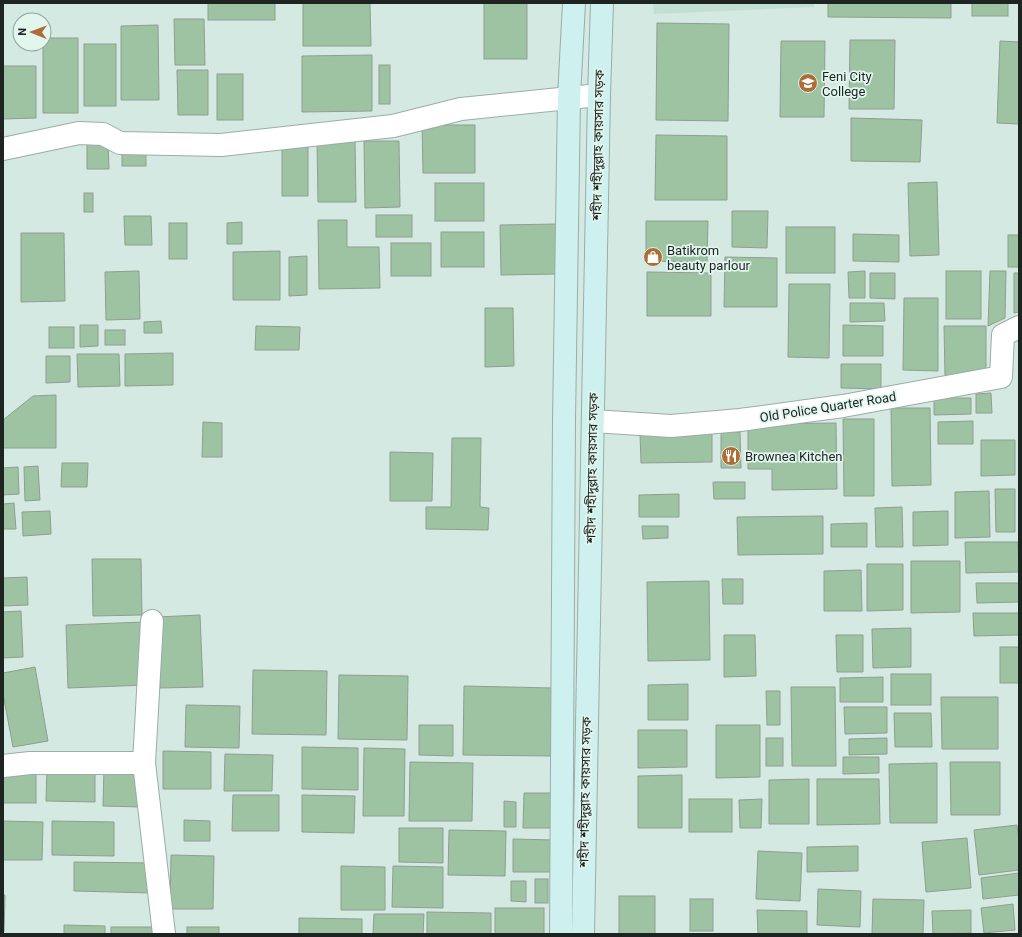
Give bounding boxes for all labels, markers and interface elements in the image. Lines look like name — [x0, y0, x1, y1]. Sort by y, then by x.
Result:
north arrow — [12, 12, 52, 52]
text: N — [16, 28, 29, 36]
street label: শহীদ শহীদুল্লাহ কায়সার সড়ক — [589, 69, 607, 222]
place label: Feni City College — [822, 69, 872, 99]
school or university icon: Feni City College — [797, 72, 819, 94]
place label: Batikrom beauty parlour — [667, 243, 751, 273]
shop icon: Batikrom beauty parlour — [642, 246, 664, 268]
street label: Old Police Quarter Road — [759, 389, 897, 425]
street label: শহীদ শহীদুল্লাহ কায়সার সড়ক — [583, 392, 601, 545]
restaurant icon: Brownea Kitchen — [720, 445, 742, 467]
place label: Brownea Kitchen — [745, 449, 843, 464]
street label: শহীদ শহীদুল্লাহ কায়সার সড়ক — [576, 716, 594, 869]

